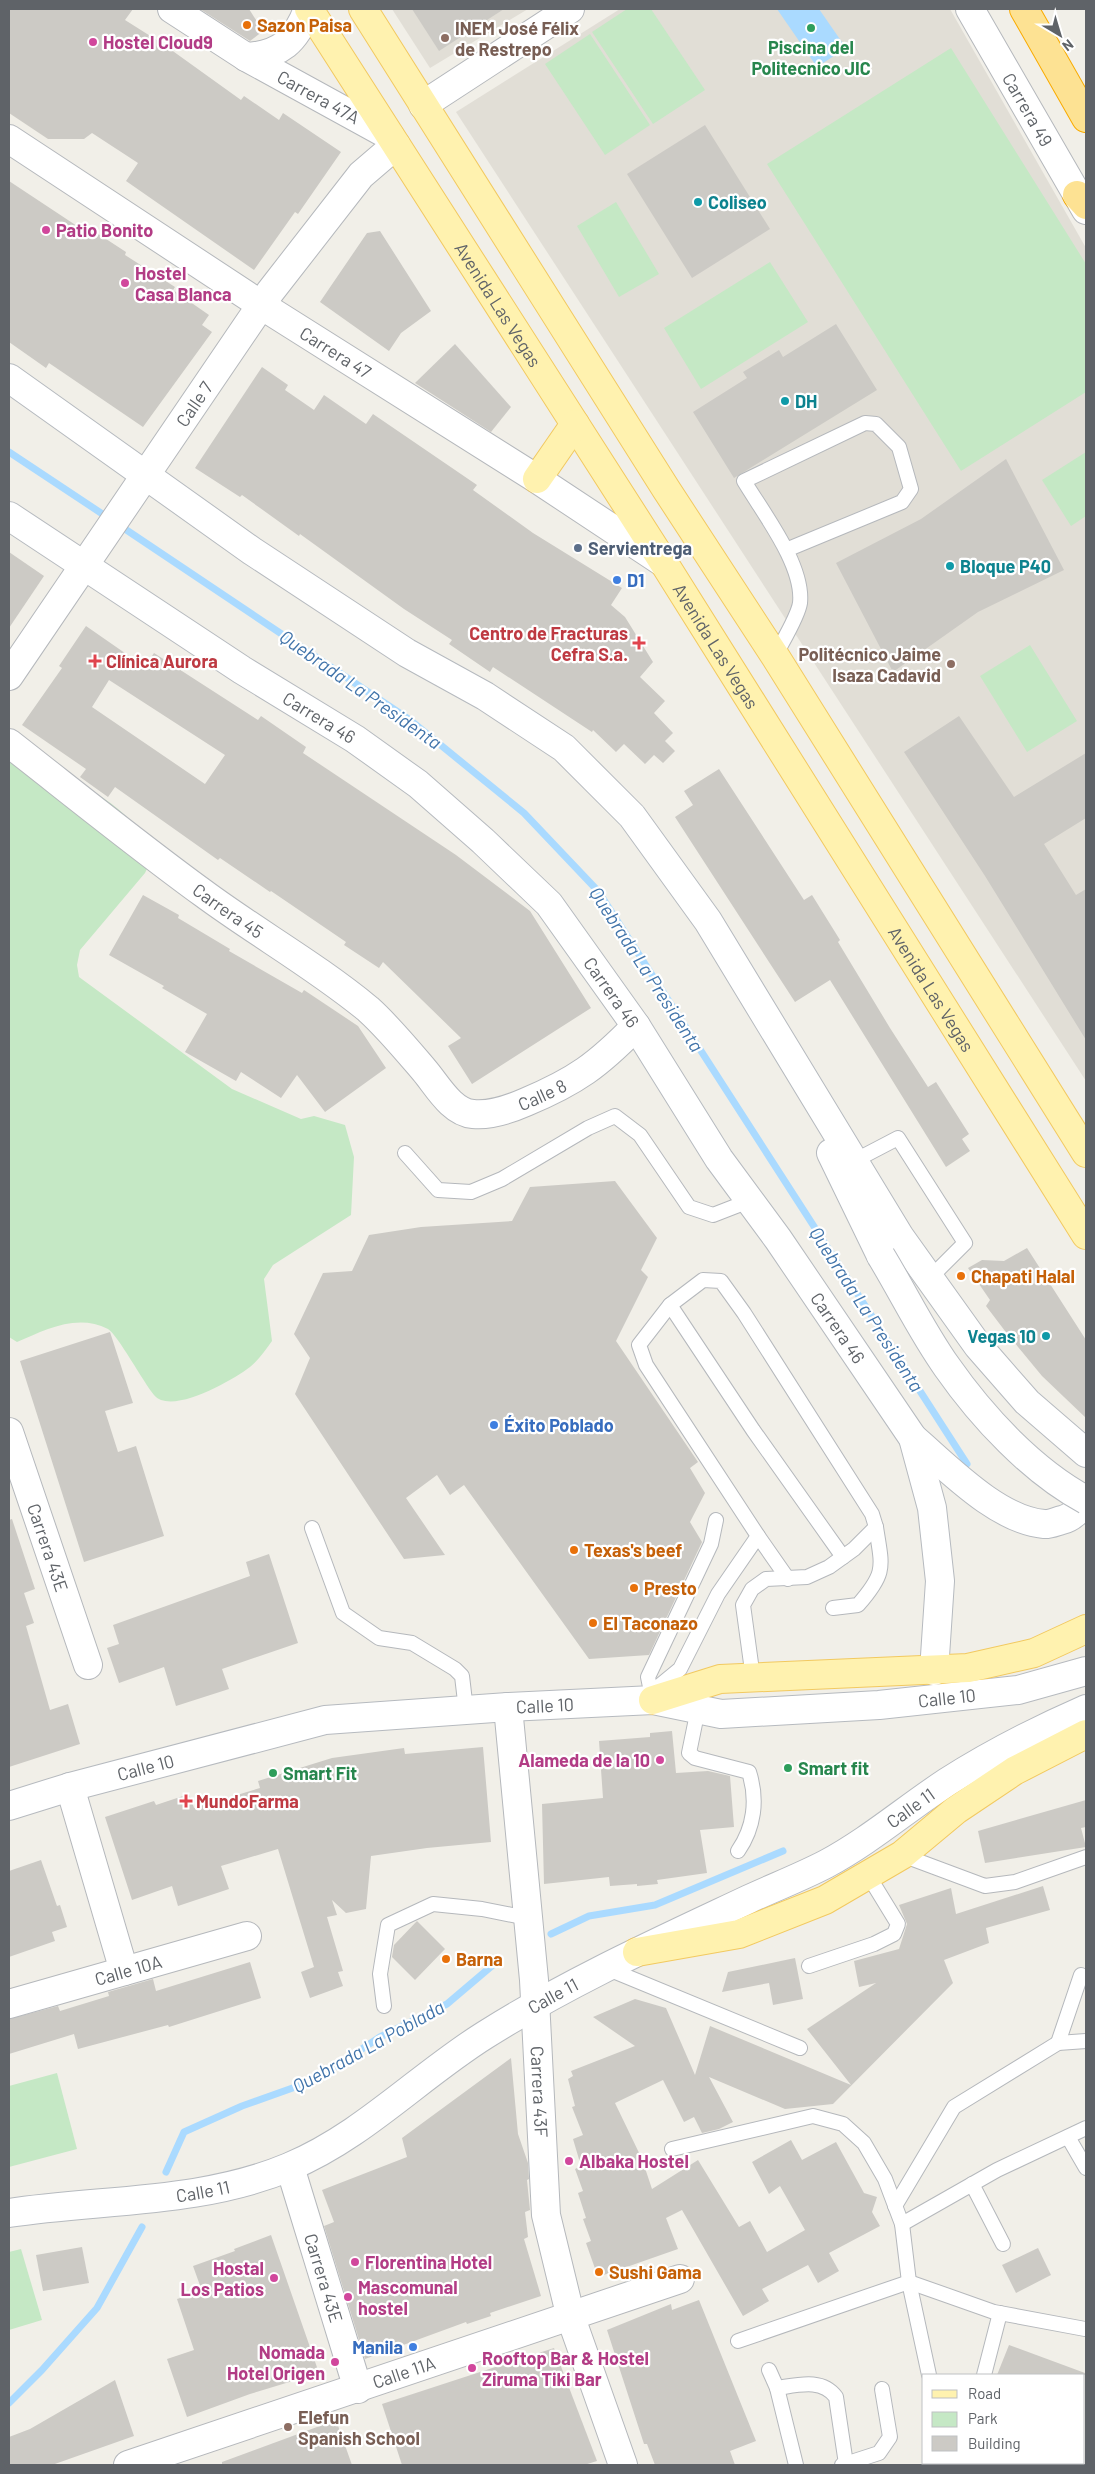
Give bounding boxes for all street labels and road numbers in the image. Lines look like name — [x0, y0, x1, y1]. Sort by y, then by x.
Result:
street label: Carrera 47A — [273, 65, 364, 128]
street label: Carrera 49 — [998, 69, 1058, 150]
street label: Avenida Las Vegas — [450, 238, 546, 371]
street label: Carrera 47 — [296, 321, 376, 383]
street label: Calle 7 — [171, 377, 217, 431]
street label: Avenida Las Vegas — [669, 579, 764, 713]
street label: Carrera 46 — [279, 687, 360, 748]
street label: Carrera 45 — [189, 878, 268, 943]
street label: Avenida Las Vegas — [884, 922, 979, 1056]
street label: Carrera 46 — [579, 953, 644, 1032]
street label: Calle 8 — [514, 1074, 570, 1115]
street label: Carrera 46 — [806, 1288, 870, 1367]
street label: Carrera 43E — [23, 1500, 73, 1595]
street label: Calle 10 — [917, 1684, 977, 1712]
street label: Calle 10 — [515, 1693, 574, 1718]
street label: Calle 10 — [115, 1749, 176, 1785]
street label: Calle 11 — [882, 1783, 939, 1832]
street label: Calle 10A — [92, 1950, 164, 1990]
street label: Calle 11 — [524, 1973, 582, 2018]
street label: Carrera 43F — [526, 2045, 553, 2138]
street label: Calle 11 — [174, 2175, 232, 2206]
street label: Carrera 43E — [300, 2231, 348, 2325]
street label: Calle 11A — [369, 2351, 438, 2393]

